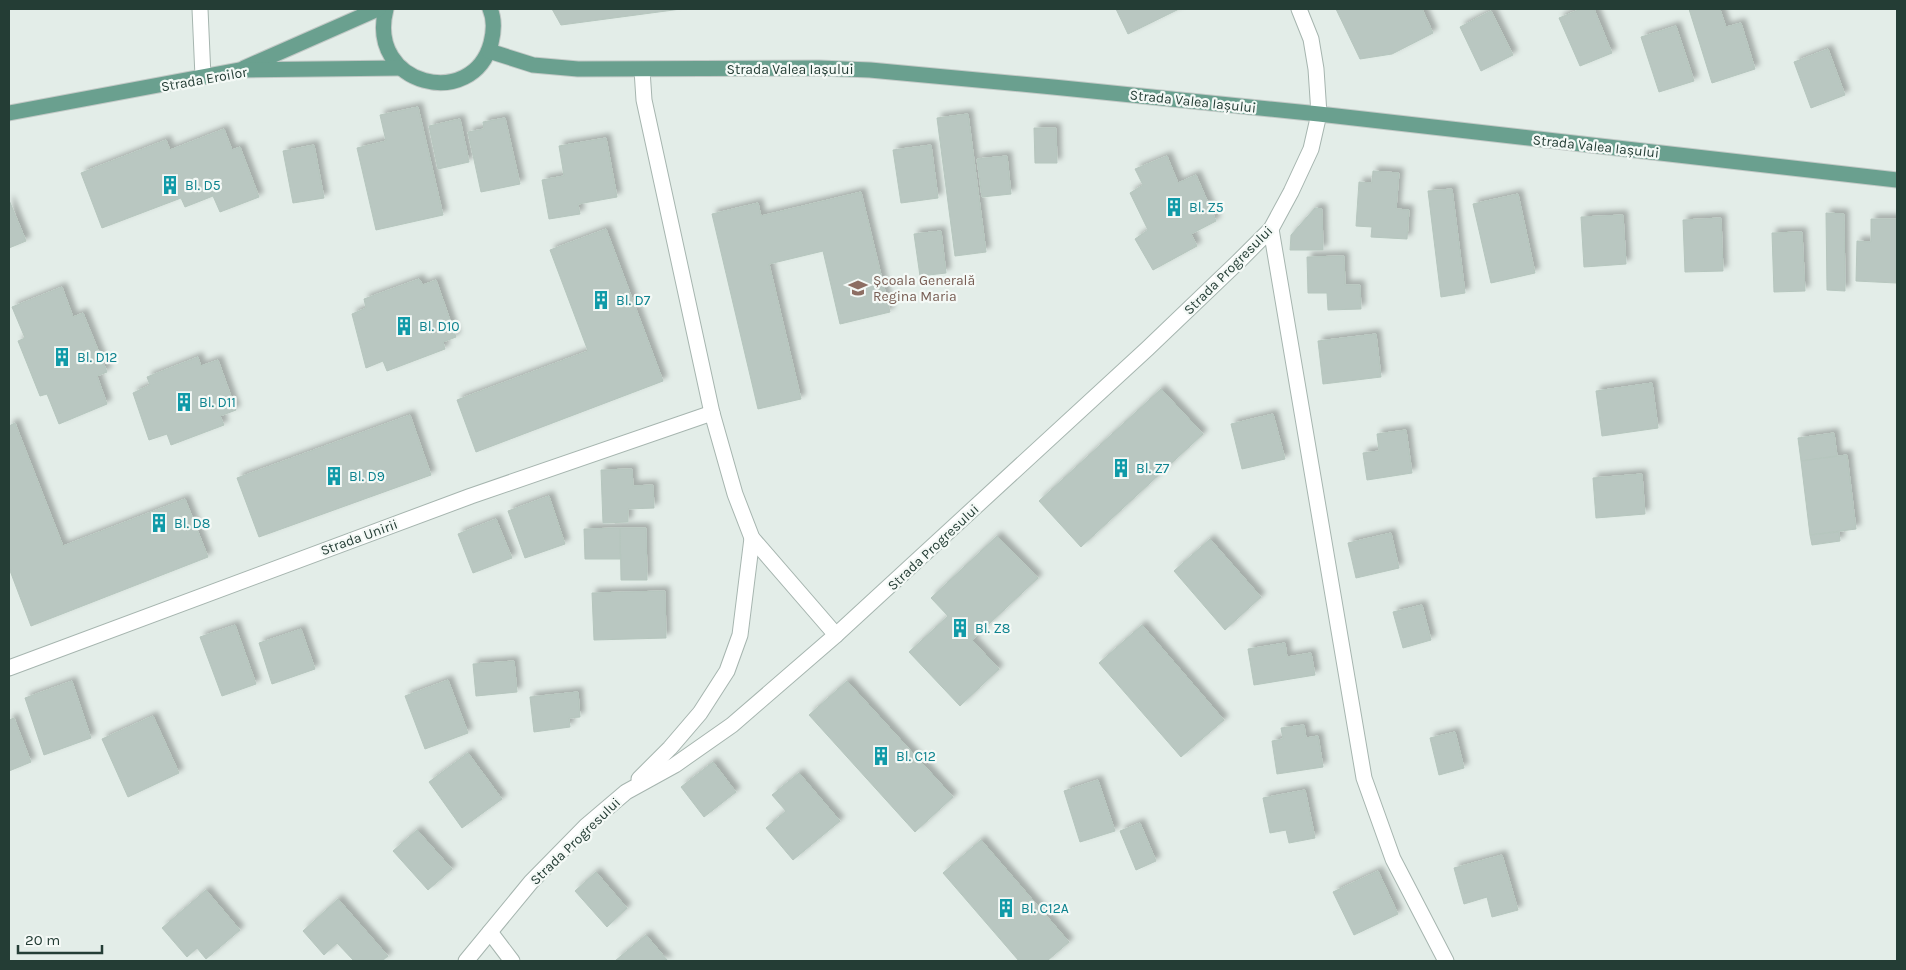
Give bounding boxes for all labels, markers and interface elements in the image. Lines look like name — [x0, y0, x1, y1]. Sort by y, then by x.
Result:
street label: Strada Valea Iașului — [726, 61, 854, 78]
street label: Strada Eroilor — [160, 63, 249, 95]
street label: Strada Valea Iașului — [1129, 86, 1257, 117]
street label: Strada Valea Iașului — [1532, 131, 1660, 162]
building icon: Bl. D5 — [159, 174, 181, 196]
place label: Bl. D5 — [185, 177, 221, 194]
building icon: Bl. Z5 — [1163, 196, 1185, 218]
place label: Bl. Z5 — [1189, 199, 1224, 216]
street label: Strada Progresului — [1180, 222, 1276, 318]
place label: Școala Generală Regina Maria — [873, 272, 975, 305]
school or university icon: Școala Generală Regina Maria — [847, 277, 869, 299]
building icon: Bl. D7 — [590, 289, 612, 311]
place label: Bl. D7 — [616, 292, 651, 309]
building icon: Bl. D10 — [393, 315, 415, 337]
place label: Bl. D10 — [419, 318, 460, 335]
building icon: Bl. D12 — [51, 346, 73, 368]
place label: Bl. D12 — [77, 349, 117, 366]
building icon: Bl. D11 — [173, 391, 195, 413]
place label: Bl. D11 — [199, 394, 236, 411]
building icon: Bl. Z7 — [1110, 457, 1132, 479]
place label: Bl. Z7 — [1136, 460, 1170, 477]
building icon: Bl. D9 — [323, 465, 345, 487]
place label: Bl. D9 — [349, 468, 385, 485]
street label: Strada Progresului — [884, 501, 983, 594]
building icon: Bl. D8 — [148, 512, 170, 534]
place label: Bl. D8 — [174, 515, 210, 532]
street label: Strada Unirii — [318, 516, 400, 559]
building icon: Bl. Z8 — [949, 617, 971, 639]
place label: Bl. Z8 — [975, 620, 1010, 637]
building icon: Bl. C12 — [870, 745, 892, 767]
place label: Bl. C12 — [896, 748, 936, 765]
street label: Strada Progresului — [527, 794, 624, 889]
building icon: Bl. C12A — [995, 897, 1017, 919]
place label: Bl. C12A — [1021, 900, 1069, 917]
scale bar — [18, 922, 101, 954]
text: 20 m — [25, 931, 60, 949]

